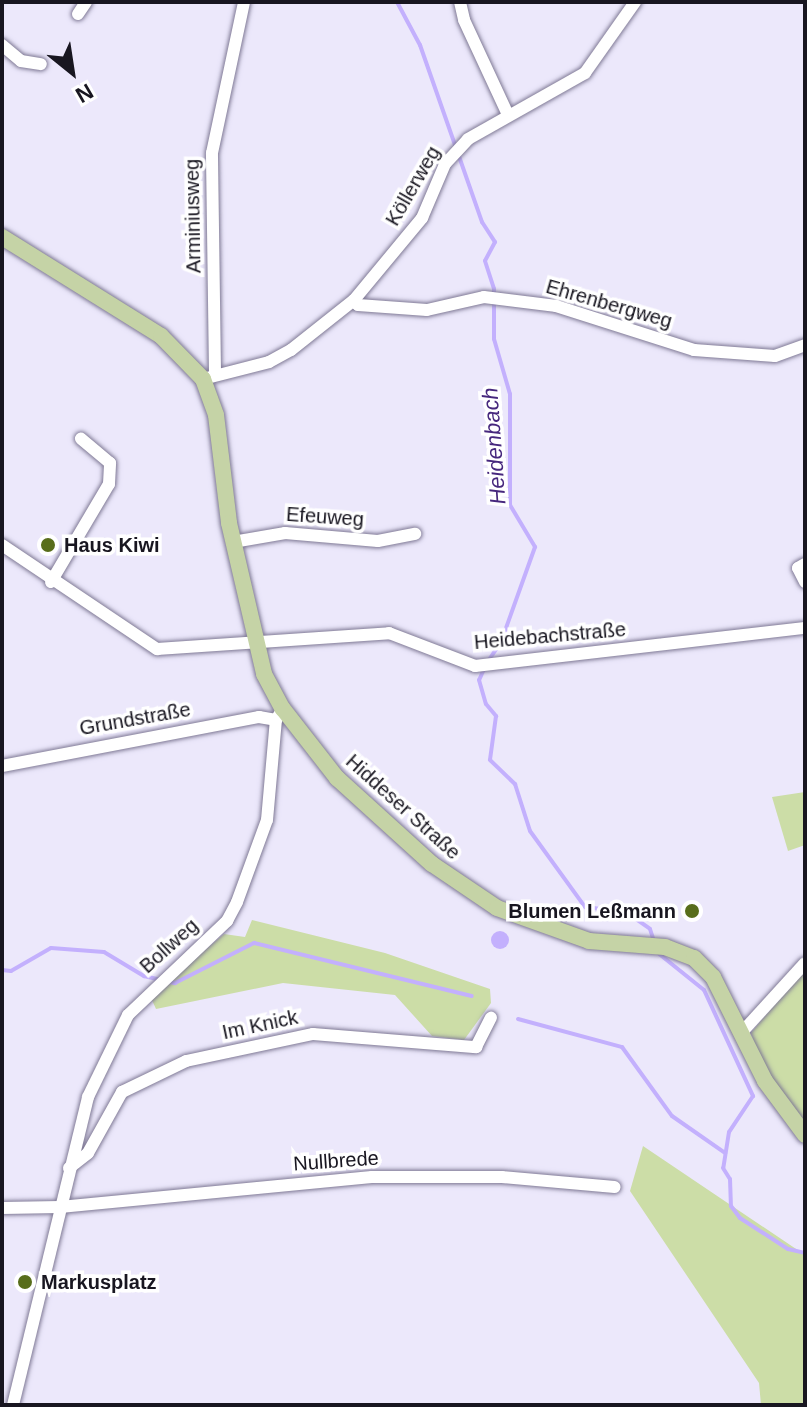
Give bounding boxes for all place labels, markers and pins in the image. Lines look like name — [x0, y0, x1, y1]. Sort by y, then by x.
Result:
place label: Haus Kiwi — [64, 533, 160, 557]
marker: Haus Kiwi — [39, 536, 57, 554]
place label: Blumen Leßmann — [508, 899, 676, 923]
marker: Blumen Leßmann — [683, 902, 701, 920]
place label: Markusplatz — [41, 1270, 157, 1294]
marker: Markusplatz — [16, 1273, 34, 1291]

